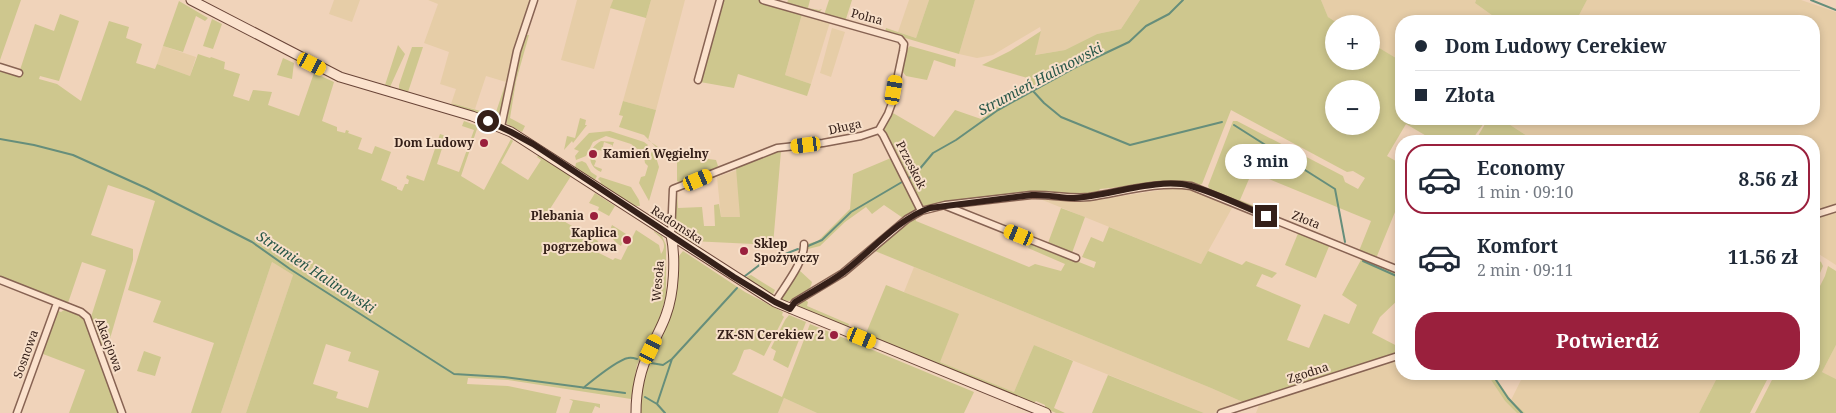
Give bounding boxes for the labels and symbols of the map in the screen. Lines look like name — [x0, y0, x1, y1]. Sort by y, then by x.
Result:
street label: Polna — [849, 4, 885, 29]
water label: Strumień Halinowski — [974, 37, 1106, 119]
car — [295, 51, 328, 77]
car — [884, 74, 903, 106]
route start — [477, 110, 499, 132]
street label: Długa — [827, 115, 863, 138]
place label: Dom Ludowy — [394, 134, 474, 151]
car — [790, 136, 821, 154]
marker: Dom Ludowy — [478, 137, 490, 149]
street label: Przeskok — [892, 138, 931, 192]
callout: 3 min — [1225, 144, 1307, 178]
place label: Kamień Węgielny — [603, 145, 709, 162]
marker: Kamień Węgielny — [587, 148, 599, 160]
car — [681, 167, 714, 193]
street label: Radomska — [648, 201, 707, 248]
route end — [1255, 205, 1277, 227]
street label: Złota — [1290, 206, 1323, 233]
place label: Plebania — [531, 207, 584, 224]
marker: Plebania — [588, 210, 600, 222]
car — [1002, 222, 1035, 248]
place label: Kaplica pogrzebowa — [543, 224, 617, 255]
water label: Strumień Halinowski — [253, 226, 380, 317]
marker: Kaplica pogrzebowa — [621, 234, 633, 246]
place label: Sklep Spożywczy — [754, 235, 819, 266]
marker: Sklep Spożywczy — [738, 245, 750, 257]
street label: Wesoła — [647, 259, 668, 302]
street label: Akacjowa — [92, 316, 127, 374]
car — [845, 325, 878, 351]
place label: ZK-SN Cerekiew 2 — [717, 326, 824, 343]
street label: Sosnowa — [9, 327, 42, 381]
marker: ZK-SN Cerekiew 2 — [828, 329, 840, 341]
car — [637, 332, 664, 366]
street label: Zgodna — [1285, 358, 1331, 387]

